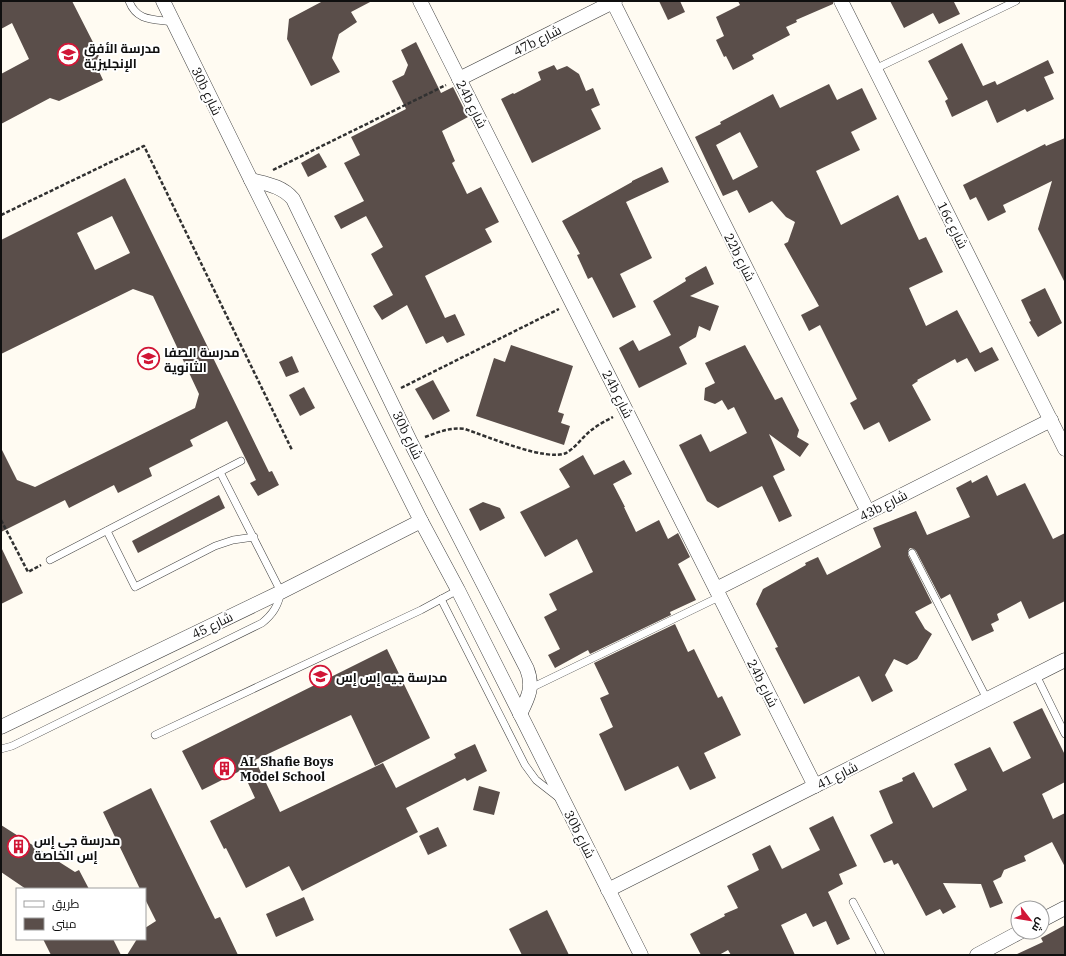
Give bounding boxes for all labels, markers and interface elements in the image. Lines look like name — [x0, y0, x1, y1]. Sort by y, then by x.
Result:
street label: 47b شارع — [510, 21, 564, 60]
place label: مدرسة الأفق الإنجليزية — [84, 40, 160, 72]
school or university icon: مدرسة الأفق الإنجليزية — [56, 42, 82, 68]
street label: 30b شارع — [188, 64, 225, 118]
street label: 24b شارع — [452, 77, 491, 131]
street label: 16c شارع — [934, 199, 972, 252]
street label: 22b شارع — [720, 230, 759, 284]
place label: مدرسة الصفا الثانوية — [164, 344, 240, 376]
school or university icon: مدرسة الصفا الثانوية — [136, 346, 162, 372]
street label: 24b شارع — [598, 367, 637, 421]
street label: 30b شارع — [389, 408, 426, 462]
street label: 43b شارع — [856, 486, 910, 525]
street label: شارع 45 — [189, 608, 236, 643]
street label: 24b شارع — [743, 656, 782, 710]
school or university icon: مدرسة جيه إس إس — [308, 664, 334, 690]
place label: مدرسة جيه إس إس — [336, 669, 447, 686]
place label: AL Shafie Boys Model School — [240, 753, 334, 785]
building icon: AL Shafie Boys Model School — [212, 755, 238, 781]
street label: شارع 41 — [814, 758, 861, 793]
street label: 30b شارع — [560, 807, 599, 861]
place label: مدرسة جي إس إس الخاصة — [34, 832, 120, 864]
building icon: مدرسة جي إس إس الخاصة — [6, 834, 32, 860]
legend — [16, 888, 146, 940]
text: طريق — [52, 896, 80, 911]
north arrow — [1010, 900, 1050, 940]
text: ش — [1029, 915, 1048, 935]
text: مبنى — [52, 916, 77, 931]

